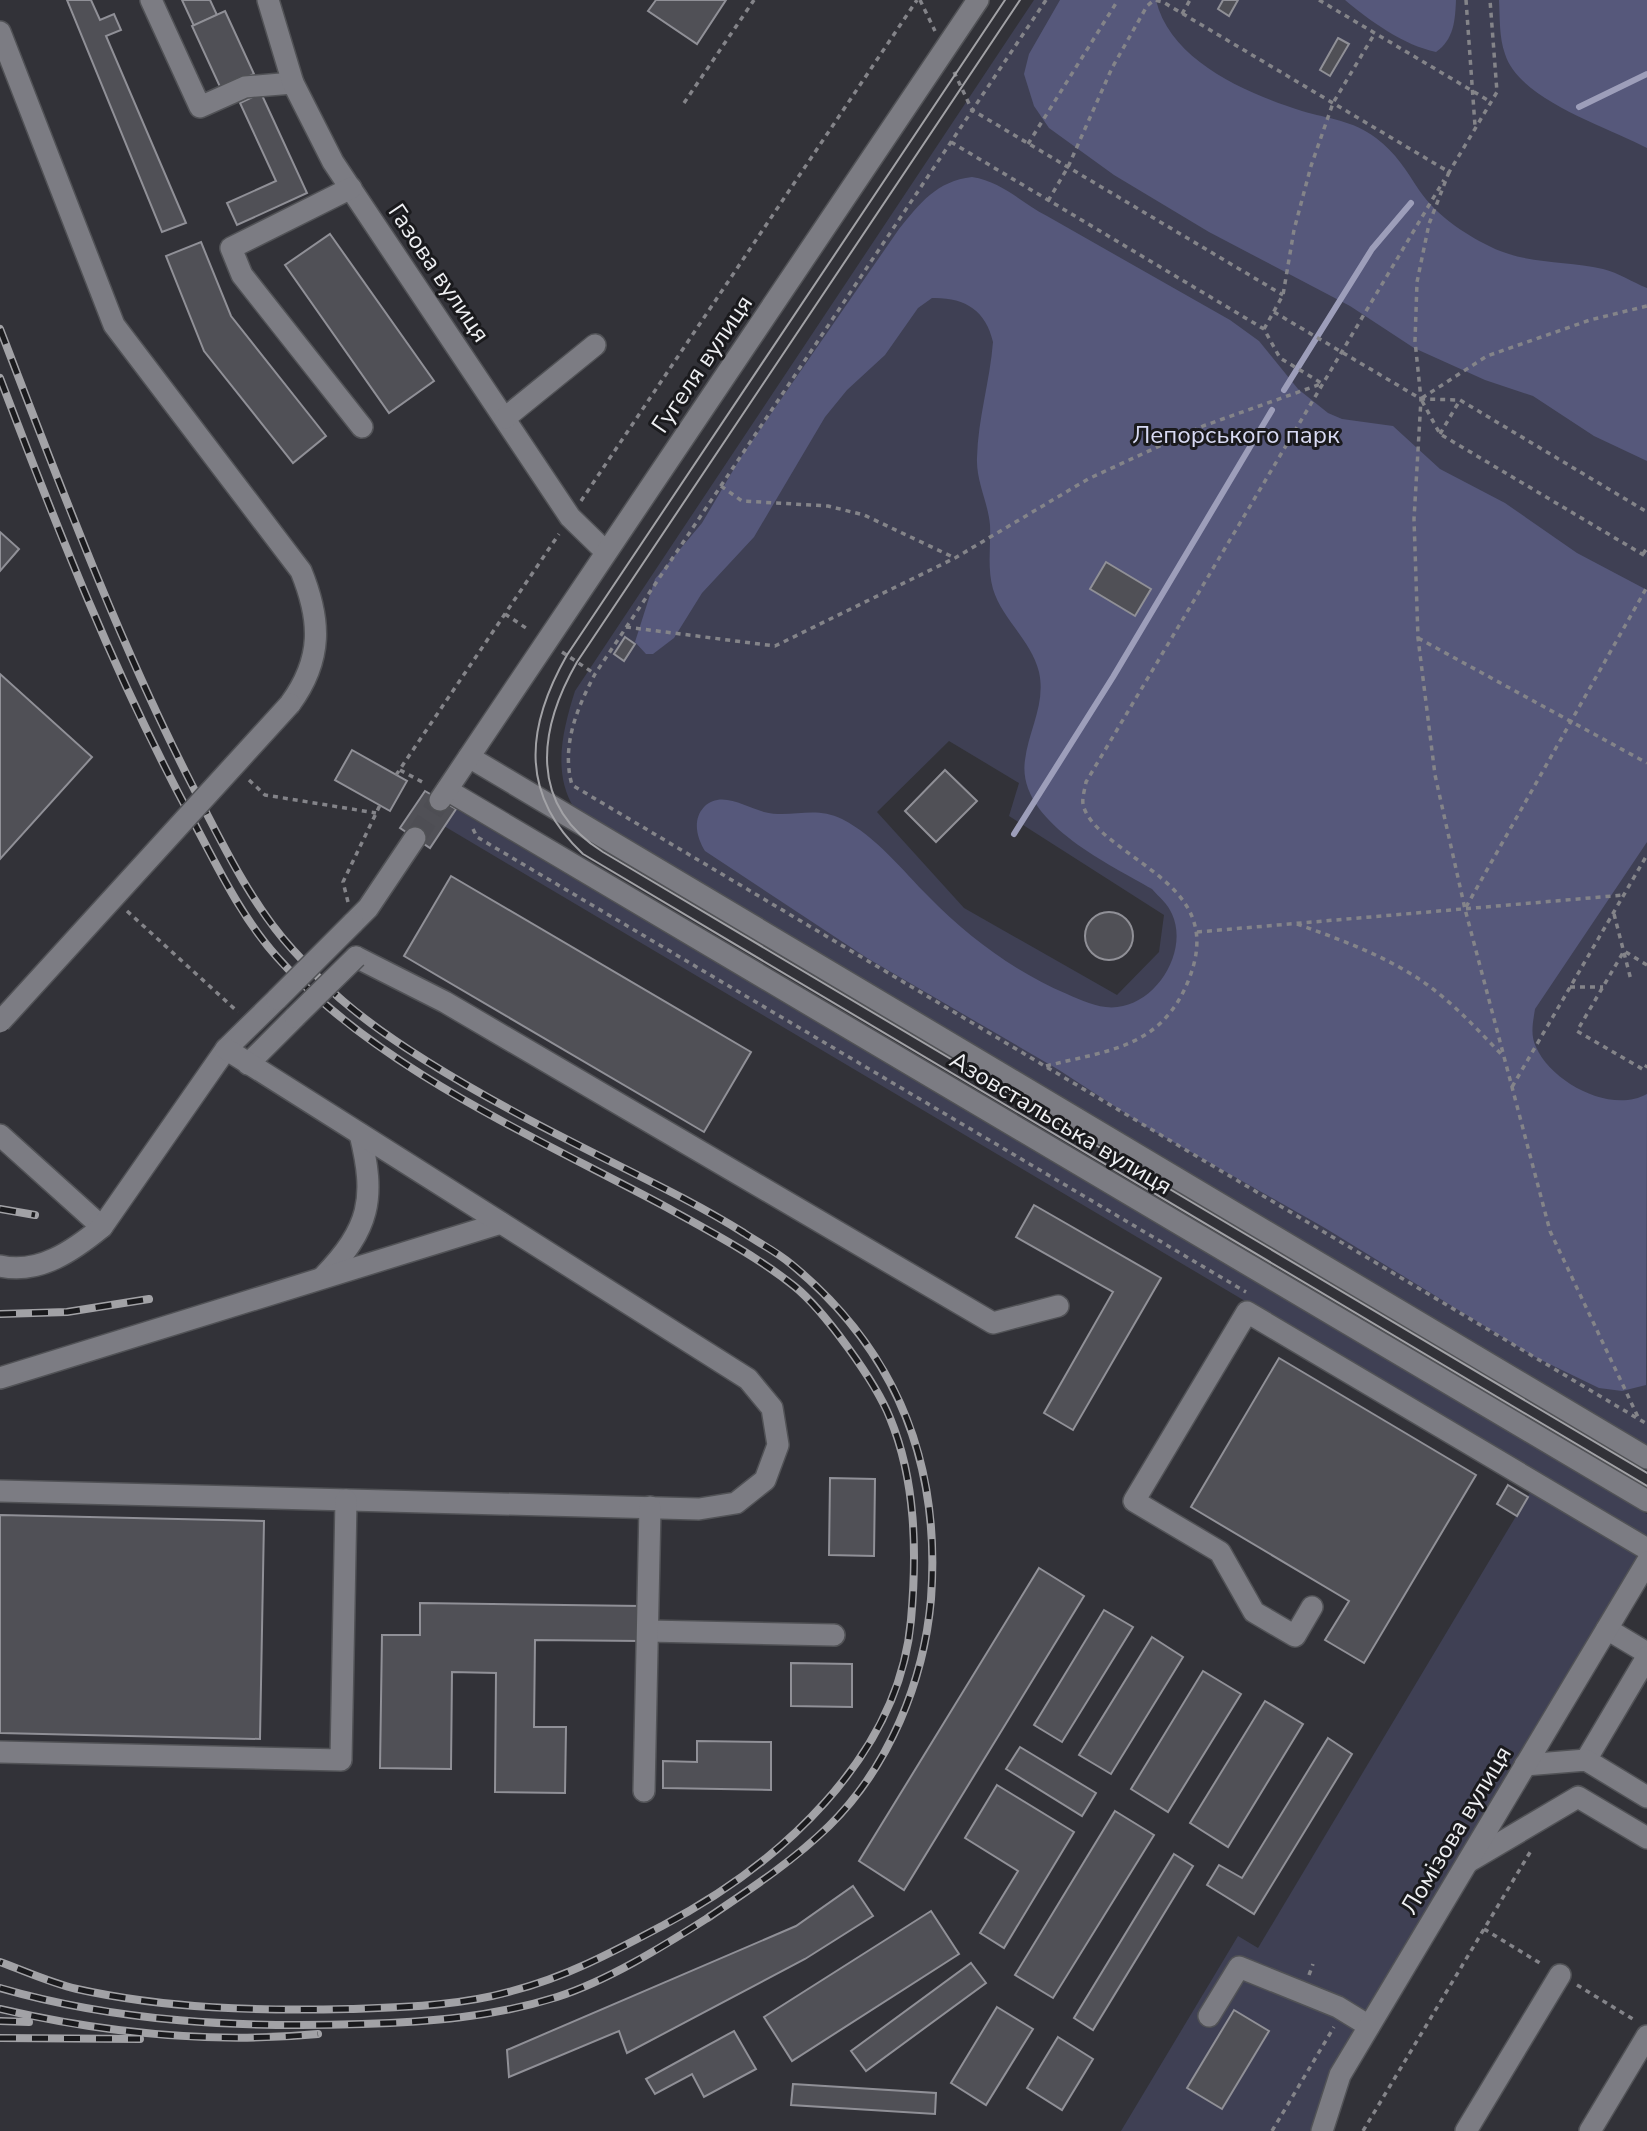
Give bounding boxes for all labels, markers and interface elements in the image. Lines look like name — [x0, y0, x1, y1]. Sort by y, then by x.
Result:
street label: Газова вулиця — [381, 198, 497, 348]
street label: Гугеля вулиця — [644, 289, 760, 439]
park label: Лепорського парк — [1132, 419, 1340, 451]
street label: Азовстальська вулиця — [944, 1044, 1178, 1202]
street label: Ломізова вулиця — [1393, 1740, 1519, 1920]

